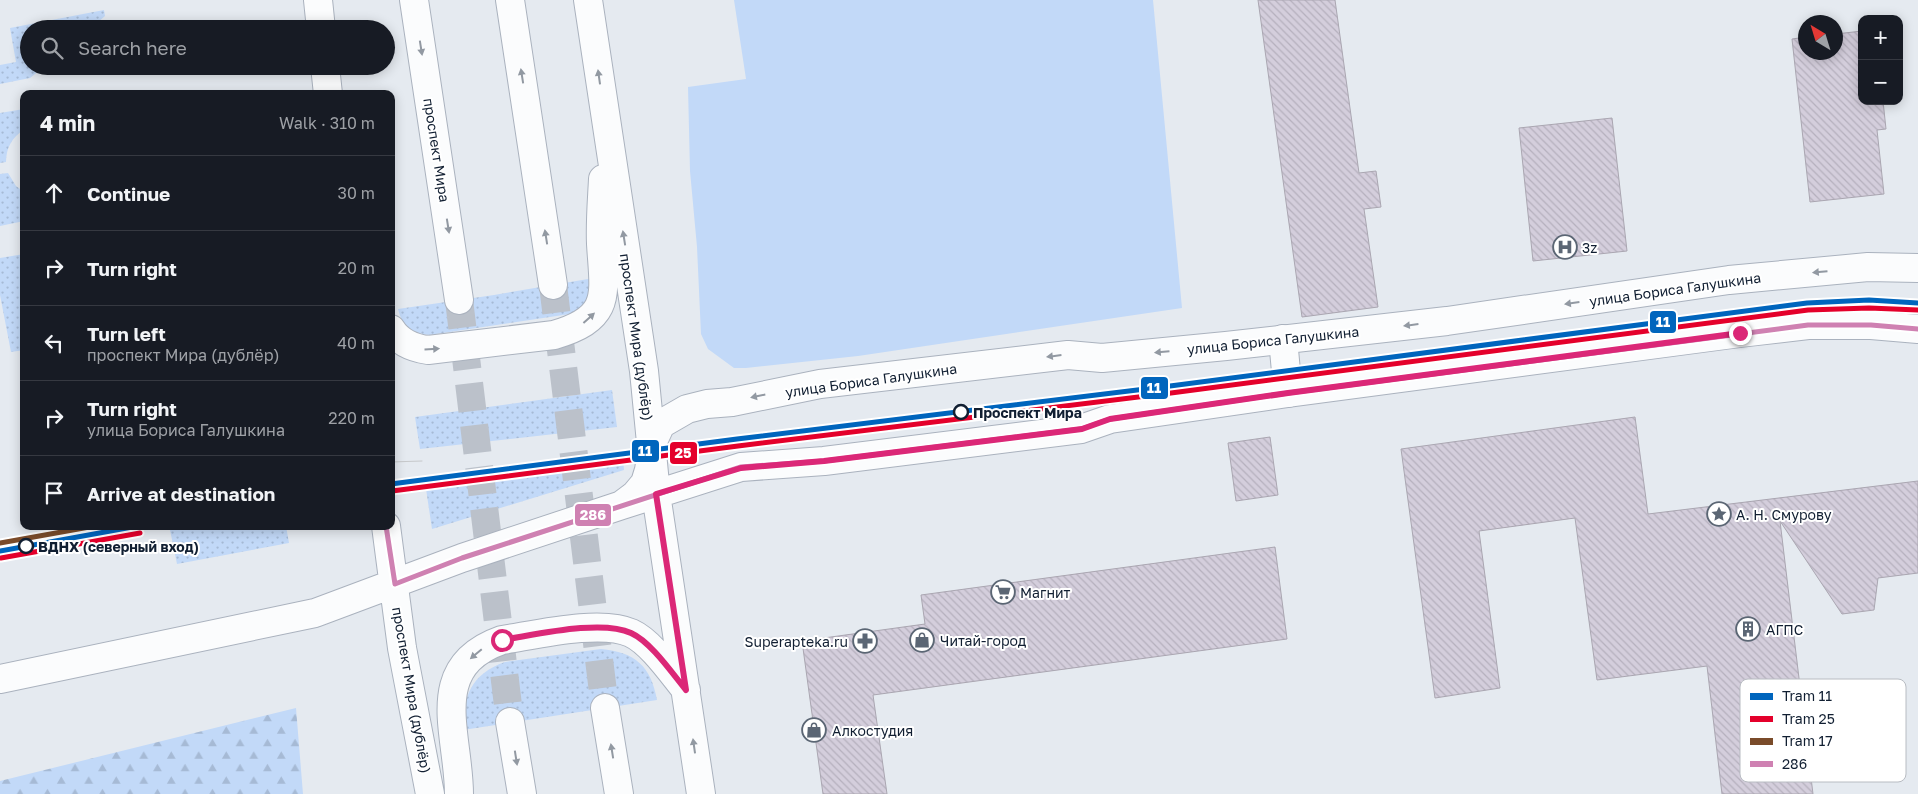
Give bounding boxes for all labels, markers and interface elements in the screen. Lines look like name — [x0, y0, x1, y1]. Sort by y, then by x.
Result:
north arrow — [1798, 15, 1843, 60]
map controls — [1858, 15, 1903, 105]
button: + — [1858, 15, 1903, 60]
search box — [20, 20, 395, 75]
icon: search — [38, 34, 66, 62]
text: Search here — [78, 36, 187, 59]
one-way arrow — [418, 41, 426, 57]
button: − — [1858, 60, 1903, 105]
one-way arrow — [517, 68, 525, 84]
one-way arrow — [595, 69, 603, 85]
street label: проспект Мира — [420, 97, 454, 203]
text: 4 min — [40, 110, 95, 136]
text: Walk · 310 m — [279, 113, 375, 133]
icon: ahead — [40, 179, 68, 207]
text: Continue — [87, 182, 170, 205]
text: 30 m — [338, 183, 375, 203]
one-way arrow — [444, 219, 452, 235]
one-way arrow — [541, 229, 549, 245]
one-way arrow — [619, 229, 627, 245]
hospital icon: 3z — [1552, 234, 1578, 260]
place label: 3z — [1582, 239, 1597, 256]
street label: проспект Мира (дублёр) — [617, 252, 657, 422]
icon: right — [40, 254, 68, 282]
text: Turn right — [87, 257, 177, 280]
text: 20 m — [338, 258, 375, 278]
one-way arrow — [1812, 268, 1828, 276]
street label: улица Бориса Галушкина — [1588, 269, 1762, 309]
one-way arrow — [1564, 299, 1580, 307]
line badge: 11 — [1649, 310, 1677, 334]
one-way arrow — [582, 312, 594, 324]
text: 11 — [1656, 313, 1670, 330]
one-way arrow — [1403, 321, 1419, 329]
text: Turn left — [87, 322, 166, 345]
street label: улица Бориса Галушкина — [1186, 322, 1360, 358]
route end — [1729, 322, 1752, 345]
icon: left — [40, 329, 68, 357]
text: 40 m — [337, 333, 375, 353]
text: проспект Мира (дублёр) — [87, 345, 280, 365]
one-way arrow — [424, 345, 440, 353]
one-way arrow — [1154, 349, 1170, 357]
one-way arrow — [1046, 352, 1062, 360]
street label: улица Бориса Галушкина — [784, 360, 958, 400]
line badge: 11 — [1140, 376, 1169, 400]
text: 11 — [1147, 379, 1161, 396]
one-way arrow — [749, 393, 765, 401]
text: Turn right — [87, 397, 177, 420]
icon: right — [40, 404, 68, 432]
marker: Проспект Мира — [953, 404, 969, 420]
place label: Проспект Мира — [973, 404, 1082, 421]
text: 220 m — [328, 408, 375, 428]
text: улица Бориса Галушкина — [87, 420, 285, 440]
line badge: 11 — [631, 439, 660, 463]
line badge: 25 — [669, 441, 698, 465]
text: 11 — [638, 442, 652, 459]
text: 25 — [674, 444, 692, 461]
icon: arrive — [40, 479, 68, 507]
text: Arrive at destination — [87, 482, 275, 505]
place icon: А. Н. Смурову — [1706, 501, 1732, 527]
line badge: 286 — [574, 503, 612, 527]
text: 286 — [580, 506, 606, 523]
place label: А. Н. Смурову — [1736, 506, 1832, 523]
marker: ВДНХ (северный вход) — [18, 538, 34, 554]
place label: ВДНХ (северный вход) — [38, 538, 199, 555]
supermarket icon: Магнит — [990, 579, 1016, 605]
place label: Магнит — [1020, 584, 1070, 601]
street label: проспект Мира (дублёр) — [389, 606, 435, 774]
building icon: АГПС — [1735, 616, 1761, 642]
place label: АГПС — [1766, 621, 1803, 638]
shop icon: Читай-город — [909, 627, 935, 653]
pharmacy icon: Superapteka.ru — [852, 628, 878, 654]
route start — [491, 629, 514, 652]
place label: Читай-город — [940, 632, 1027, 649]
place label: Superapteka.ru — [744, 633, 848, 650]
one-way arrow — [469, 649, 482, 660]
legend — [1740, 679, 1906, 782]
text: Tram 11 — [1782, 687, 1832, 704]
text: Tram 25 — [1782, 710, 1835, 727]
shop icon: Алкостудия — [801, 717, 827, 743]
place label: Алкостудия — [832, 722, 913, 739]
text: Tram 17 — [1782, 732, 1833, 749]
one-way arrow — [690, 737, 698, 753]
one-way arrow — [608, 743, 616, 759]
one-way arrow — [512, 750, 520, 766]
text: 286 — [1782, 755, 1807, 772]

